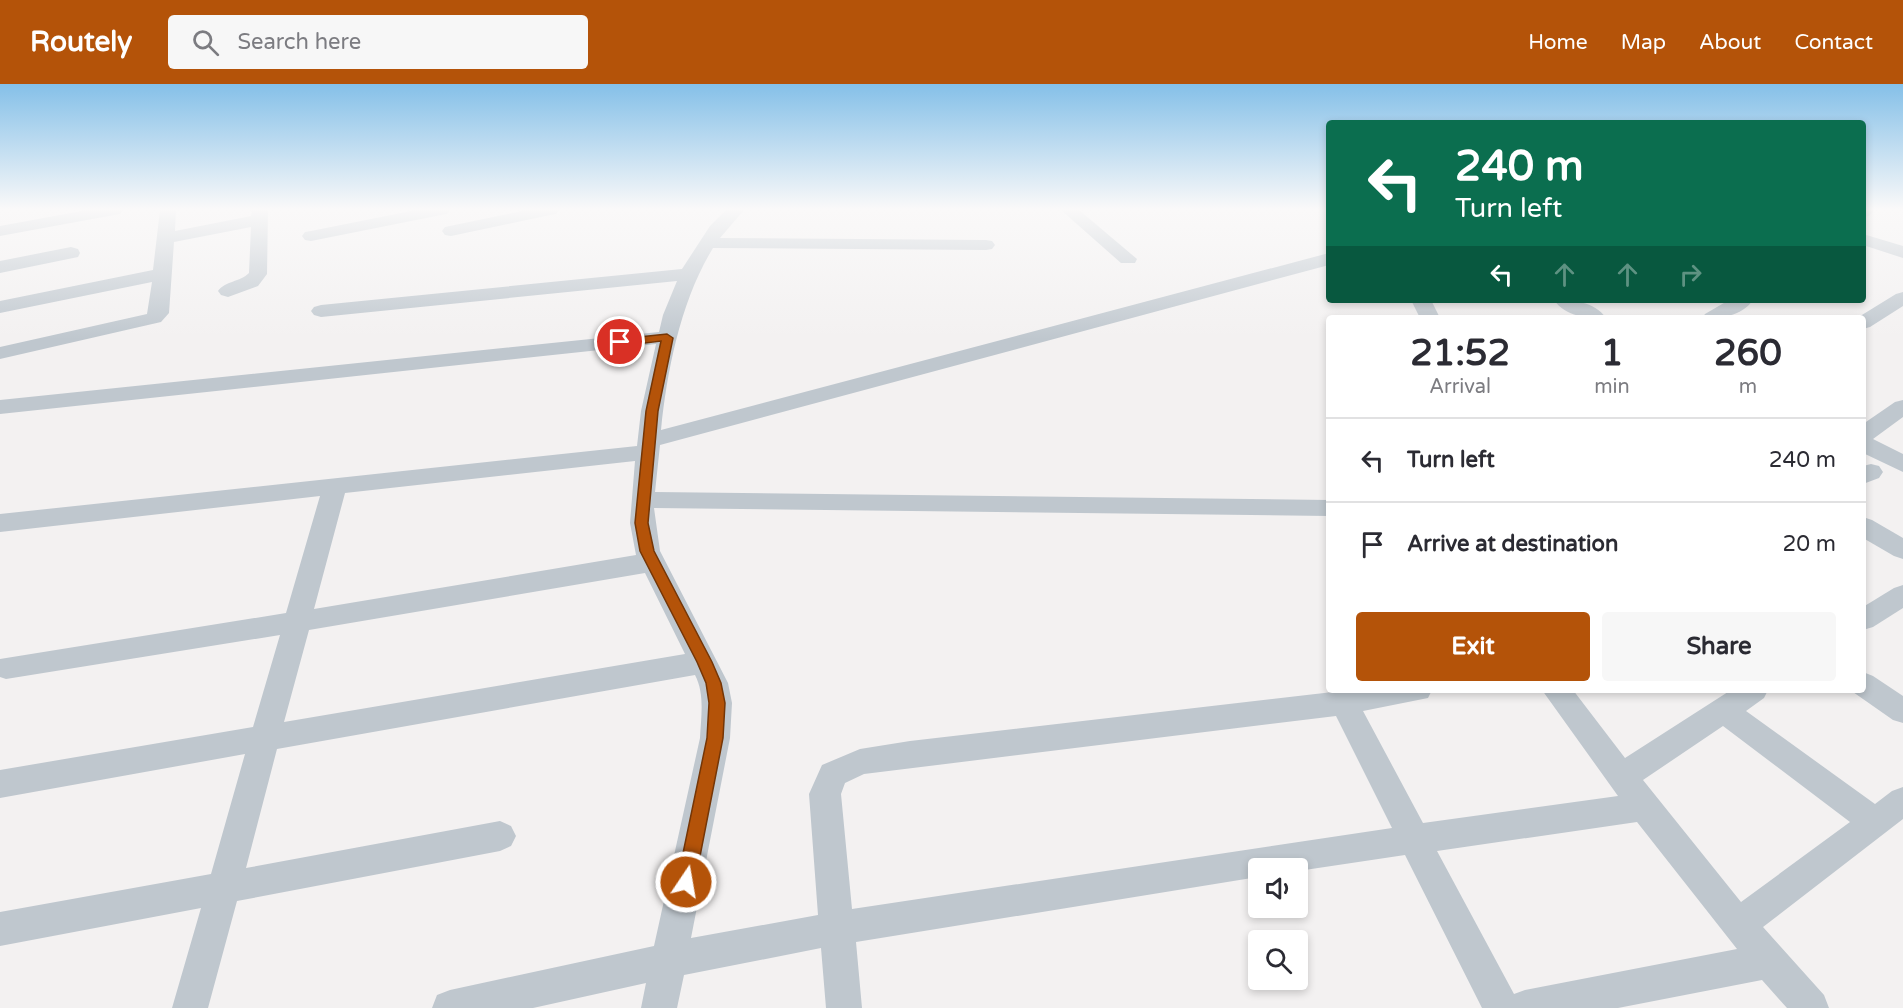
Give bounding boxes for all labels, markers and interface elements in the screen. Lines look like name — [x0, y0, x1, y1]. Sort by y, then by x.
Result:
search box — [168, 15, 588, 69]
text: Routely — [30, 25, 132, 59]
icon: search — [189, 26, 222, 59]
text: Search here — [237, 29, 361, 55]
text: Home — [1528, 30, 1588, 55]
text: Map — [1621, 30, 1666, 55]
text: About — [1699, 30, 1761, 55]
text: Contact — [1794, 30, 1873, 55]
text: 240 m — [1455, 141, 1584, 192]
icon: left — [1356, 144, 1434, 222]
text: Turn left — [1455, 192, 1562, 225]
icon: left — [1485, 258, 1518, 291]
icon: ahead — [1548, 258, 1581, 291]
icon: ahead — [1611, 258, 1644, 291]
icon: right — [1674, 258, 1707, 291]
pin — [594, 316, 645, 367]
icon: arrive — [603, 325, 636, 358]
text: 21:52 — [1410, 332, 1510, 375]
text: 1 — [1601, 332, 1623, 375]
text: 260 — [1714, 332, 1782, 375]
text: Arrival — [1429, 375, 1491, 399]
text: min — [1594, 375, 1630, 399]
text: m — [1739, 375, 1757, 399]
icon: left — [1356, 444, 1389, 477]
text: Turn left — [1407, 447, 1495, 473]
text: 240 m — [1769, 447, 1836, 473]
icon: arrive — [1356, 528, 1389, 561]
text: Arrive at destination — [1407, 531, 1618, 557]
text: 20 m — [1782, 531, 1836, 557]
button: Exit — [1356, 612, 1590, 681]
button: Share — [1602, 612, 1836, 681]
position arrow — [654, 850, 718, 914]
map controls — [1248, 858, 1308, 990]
button: sound — [1248, 858, 1308, 918]
button: search — [1248, 930, 1308, 990]

